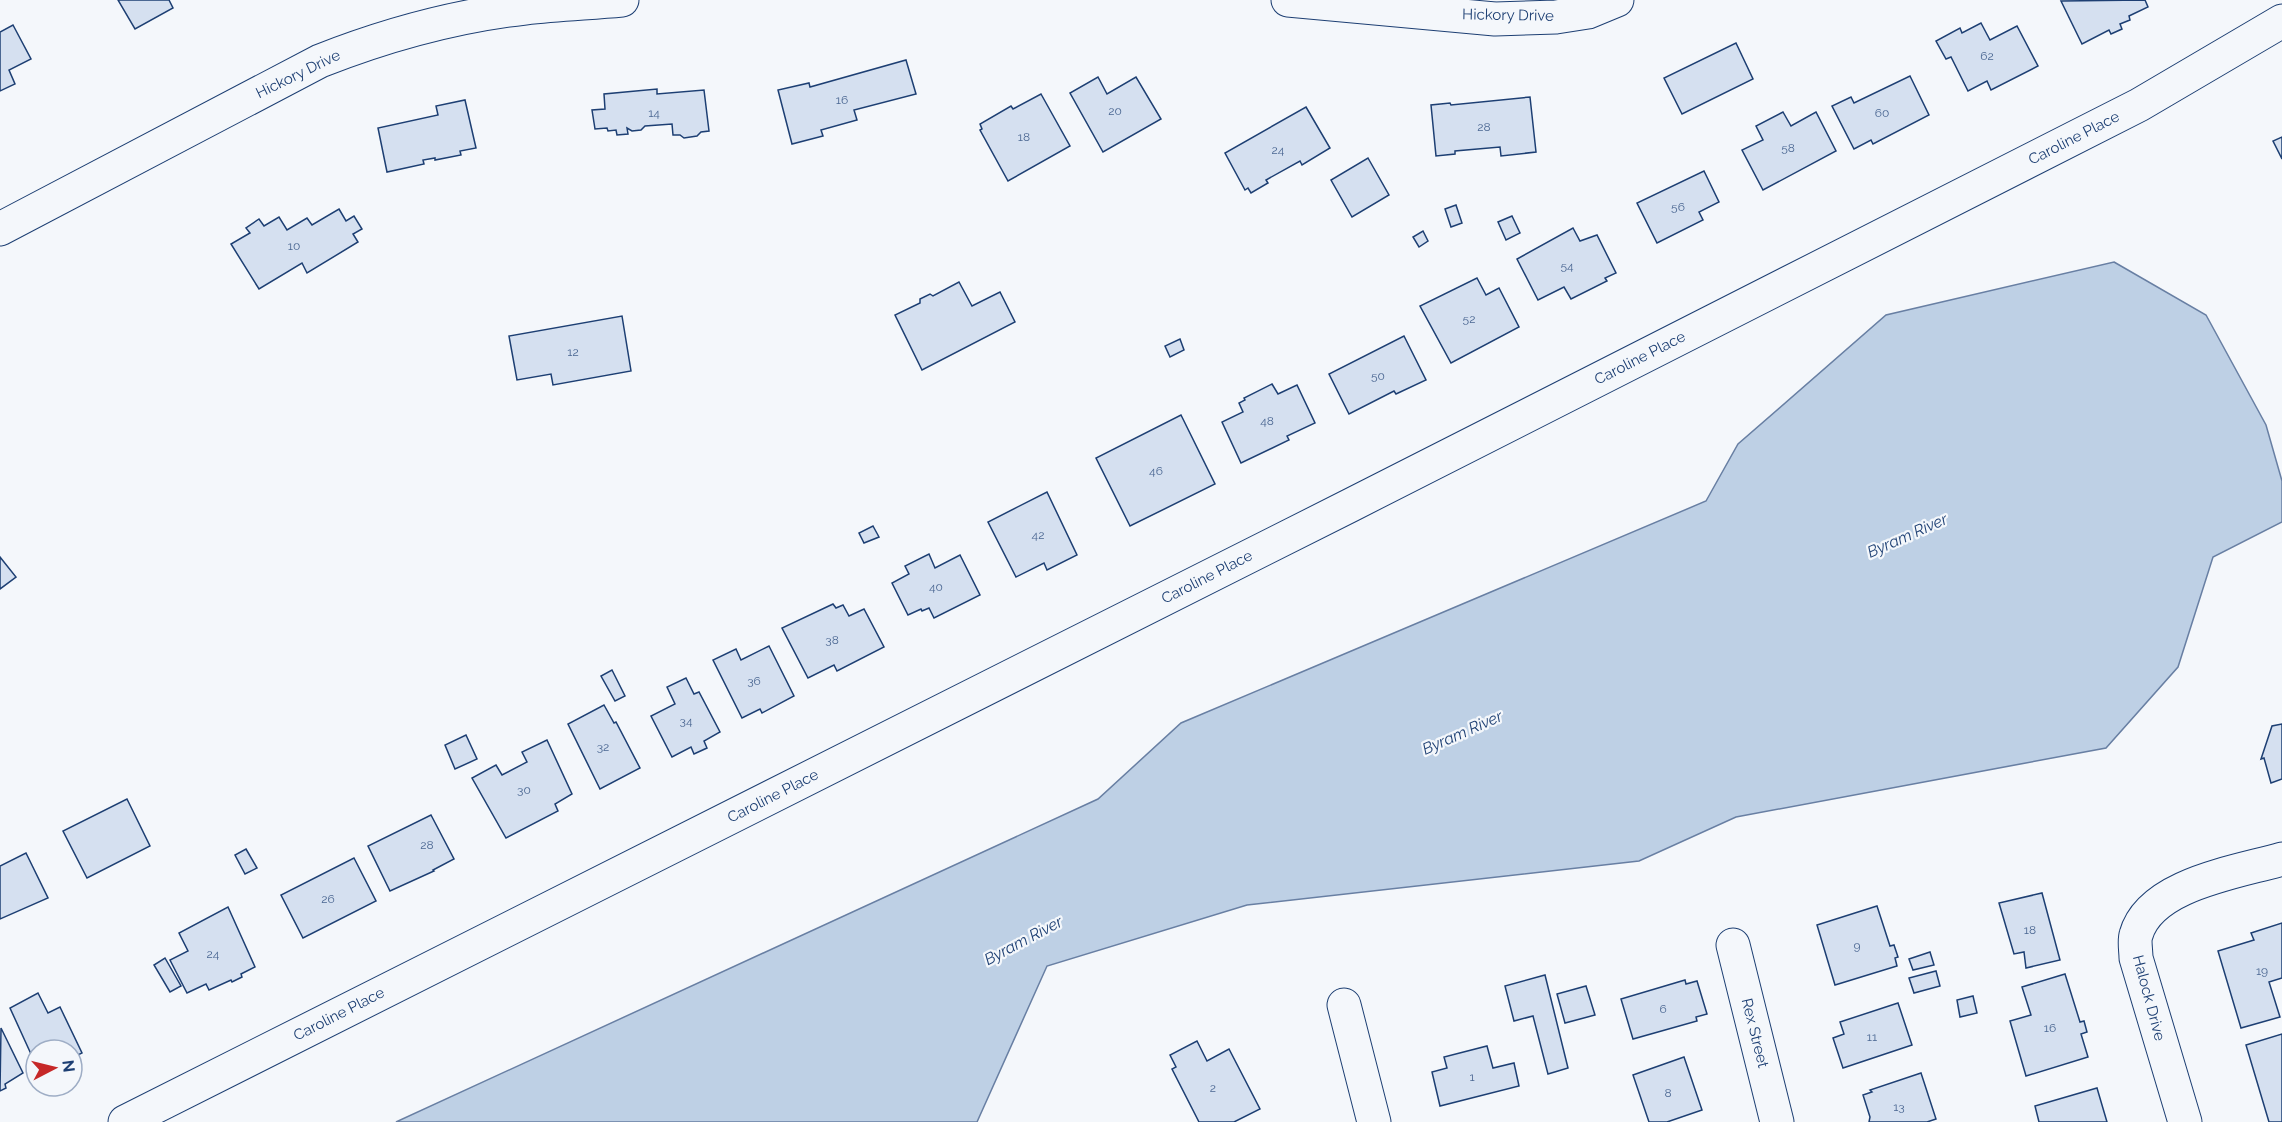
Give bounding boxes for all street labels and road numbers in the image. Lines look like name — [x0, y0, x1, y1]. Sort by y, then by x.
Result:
street label: Hickory Drive — [1462, 5, 1554, 25]
street label: Hickory Drive — [253, 46, 343, 102]
street label: Caroline Place — [2025, 107, 2123, 169]
street label: Caroline Place — [1591, 327, 1689, 389]
street label: Caroline Place — [1158, 546, 1256, 608]
street label: Caroline Place — [724, 765, 822, 827]
street label: Halock Drive — [2129, 953, 2169, 1043]
street label: Caroline Place — [290, 983, 388, 1045]
street label: Rex Street — [1738, 996, 1772, 1070]

